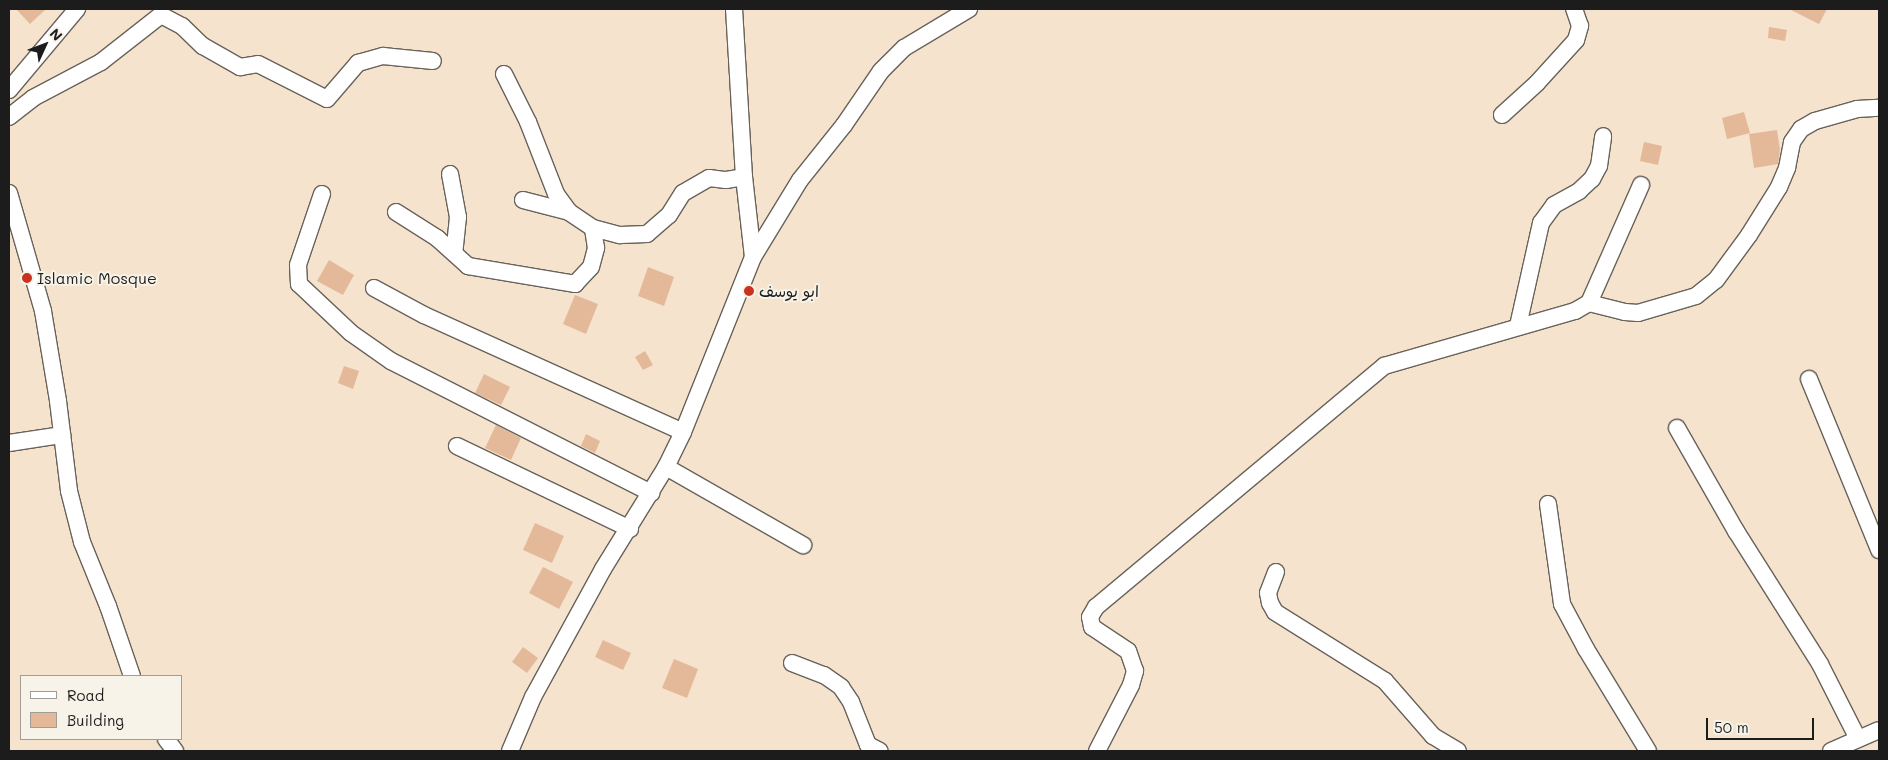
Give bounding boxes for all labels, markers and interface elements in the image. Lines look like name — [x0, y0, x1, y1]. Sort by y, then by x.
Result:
north arrow — [20, 20, 70, 70]
text: N — [46, 24, 67, 45]
place label: Islamic Mosque — [37, 268, 157, 288]
marker: Islamic Mosque — [21, 272, 33, 284]
place label: ابو يوسف — [759, 281, 819, 301]
marker: ابو يوسف — [743, 285, 755, 297]
legend — [20, 675, 182, 740]
text: Road — [67, 685, 104, 705]
scale bar — [1708, 708, 1816, 740]
text: Building — [67, 710, 124, 730]
text: 50 m — [1714, 717, 1749, 737]

